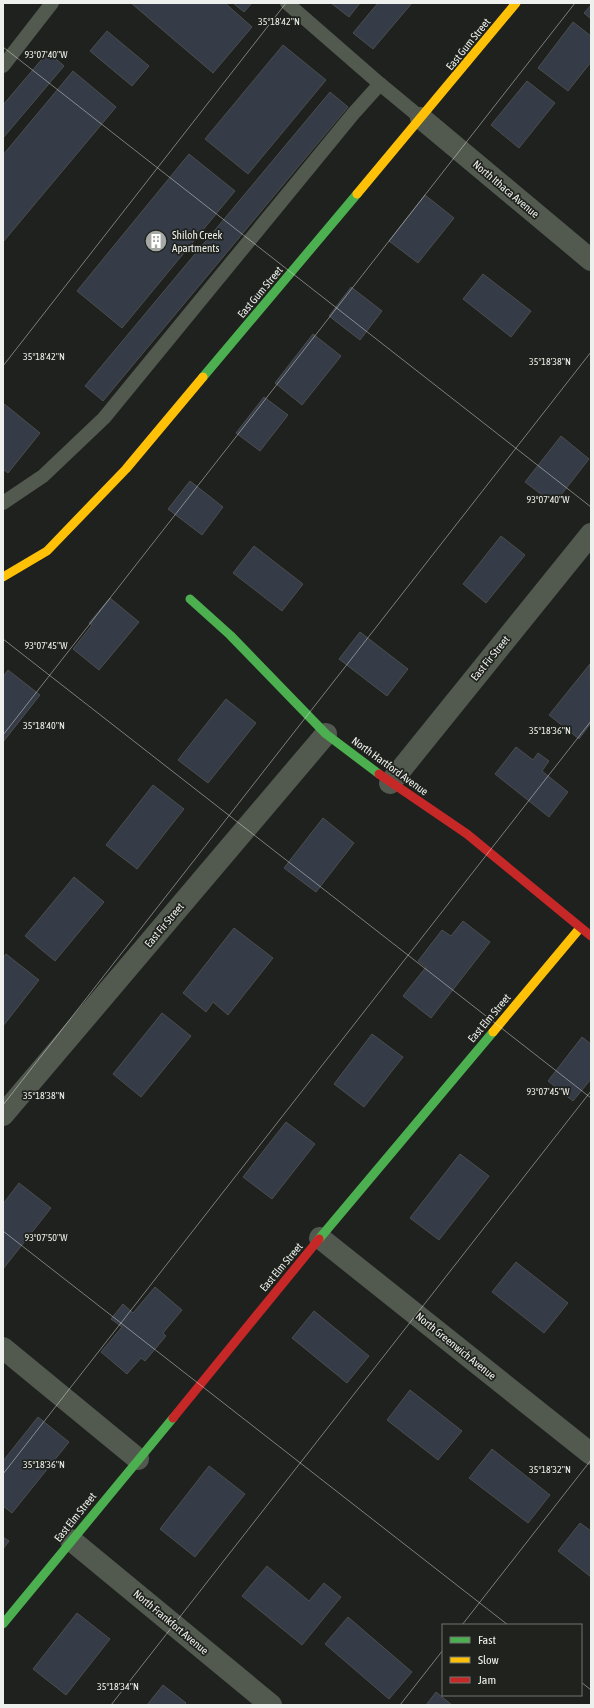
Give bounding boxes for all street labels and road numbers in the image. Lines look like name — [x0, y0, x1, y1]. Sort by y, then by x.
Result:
street label: East Gum Street — [443, 16, 493, 72]
street label: North Ithaca Avenue — [471, 158, 541, 220]
street label: East Gum Street — [235, 264, 285, 320]
street label: East Fir Street — [468, 633, 512, 683]
street label: North Hartford Avenue — [350, 734, 430, 798]
street label: East Fir Street — [142, 900, 186, 950]
street label: East Elm Street — [465, 991, 513, 1045]
street label: East Elm Street — [257, 1240, 305, 1294]
street label: North Greenwich Avenue — [414, 1310, 498, 1382]
street label: East Elm Street — [52, 1490, 98, 1544]
street label: North Frankfort Avenue — [131, 1587, 211, 1657]

